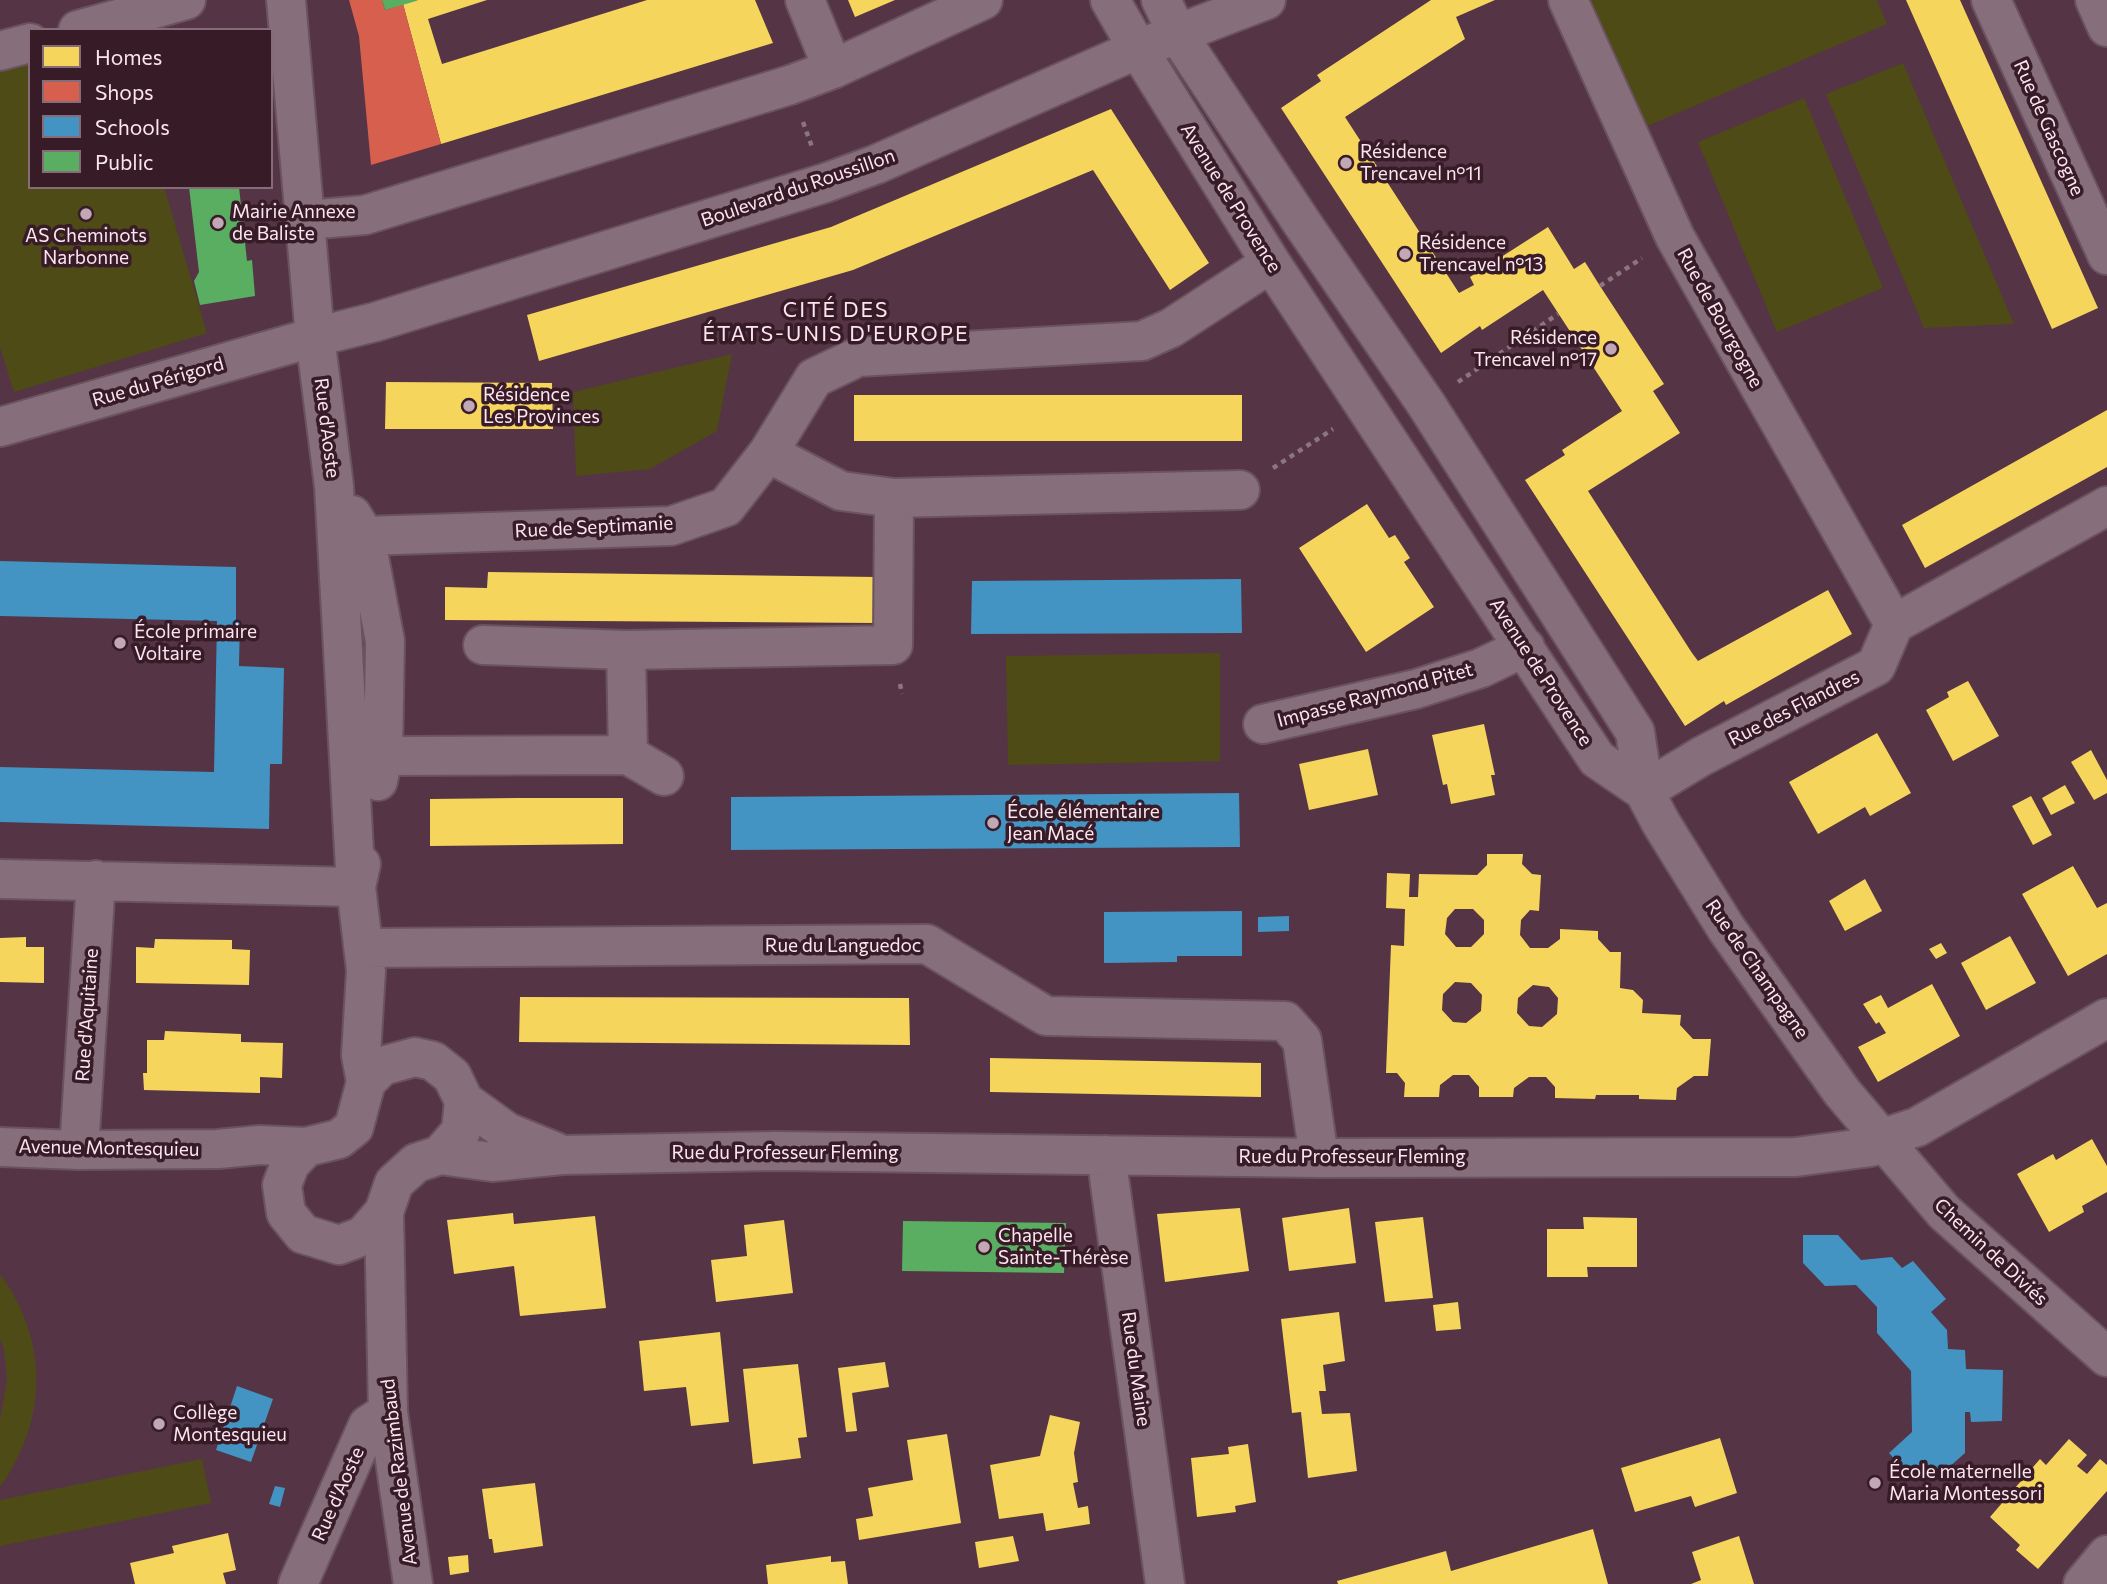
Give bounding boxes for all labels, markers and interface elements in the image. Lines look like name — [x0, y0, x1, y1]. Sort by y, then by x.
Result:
legend — [28, 28, 273, 189]
text: Homes — [95, 44, 162, 69]
street label: Rue de Gascogne — [2009, 57, 2089, 199]
text: Shops — [95, 79, 154, 104]
text: Schools — [95, 114, 170, 139]
street label: Avenue de Provence — [1176, 119, 1286, 277]
place label: Résidence Trencavel n°11 — [1360, 141, 1482, 185]
street label: Boulevard du Roussillon — [698, 144, 898, 232]
text: Public — [95, 149, 153, 174]
marker: Résidence Trencavel n°11 — [1338, 155, 1354, 171]
place label: Mairie Annexe de Baliste — [232, 201, 356, 245]
marker: AS Cheminots Narbonne — [78, 206, 94, 222]
marker: Mairie Annexe de Baliste — [210, 215, 226, 231]
place label: AS Cheminots Narbonne — [25, 225, 147, 269]
place label: Résidence Trencavel n°13 — [1419, 232, 1543, 276]
street label: Rue de Bourgogne — [1672, 244, 1768, 392]
marker: Résidence Trencavel n°13 — [1397, 246, 1413, 262]
district label: CITÉ DES ÉTATS-UNIS D'EUROPE — [705, 297, 967, 347]
place label: Résidence Trencavel n°17 — [1473, 327, 1597, 371]
marker: Résidence Trencavel n°17 — [1603, 341, 1619, 357]
street label: Rue du Périgord — [90, 352, 226, 412]
street label: Rue d'Aoste — [310, 377, 344, 479]
place label: Résidence Les Provinces — [483, 384, 600, 428]
marker: Résidence Les Provinces — [461, 398, 477, 414]
street label: Rue de Septimanie — [514, 511, 674, 543]
street label: Avenue de Provence — [1485, 594, 1597, 750]
place label: École primaire Voltaire — [134, 621, 257, 665]
marker: École primaire Voltaire — [112, 635, 128, 651]
street label: Impasse Raymond Pitet — [1275, 658, 1475, 732]
street label: Rue des Flandres — [1725, 665, 1863, 751]
place label: École élémentaire Jean Macé — [1007, 801, 1160, 845]
marker: École élémentaire Jean Macé — [985, 815, 1001, 831]
street label: Rue de Champagne — [1701, 895, 1813, 1043]
street label: Rue du Languedoc — [765, 935, 921, 957]
street label: Rue d'Aquitaine — [71, 948, 103, 1082]
street label: Avenue Montesquieu — [18, 1135, 200, 1161]
street label: Rue du Professeur Fleming — [671, 1142, 899, 1164]
street label: Rue du Professeur Fleming — [1238, 1146, 1466, 1168]
street label: Chemin de Diviés — [1930, 1194, 2052, 1310]
place label: Chapelle Sainte-Thérèse — [998, 1225, 1129, 1269]
marker: Chapelle Sainte-Thérèse — [976, 1239, 992, 1255]
street label: Rue du Maine — [1117, 1310, 1155, 1428]
street label: Avenue de Razimbaud — [376, 1377, 422, 1567]
place label: Collège Montesquieu — [173, 1402, 287, 1446]
marker: Collège Montesquieu — [151, 1416, 167, 1432]
street label: Rue d'Aoste — [307, 1443, 369, 1545]
place label: École maternelle Maria Montessori — [1889, 1461, 2042, 1505]
marker: École maternelle Maria Montessori — [1867, 1475, 1883, 1491]

